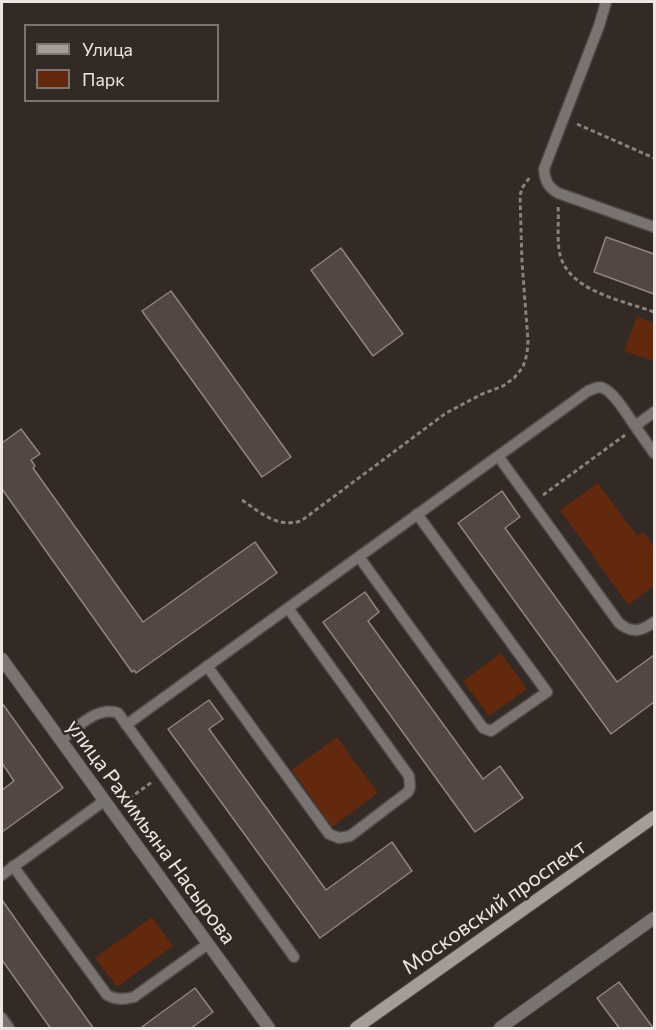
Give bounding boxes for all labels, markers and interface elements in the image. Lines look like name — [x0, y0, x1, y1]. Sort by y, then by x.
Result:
legend — [24, 24, 219, 102]
text: Улица — [82, 38, 133, 60]
text: Парк — [82, 68, 125, 90]
street label: улица Рахимьяна Насырова — [61, 715, 241, 949]
street label: Московский проспект — [397, 834, 591, 980]

